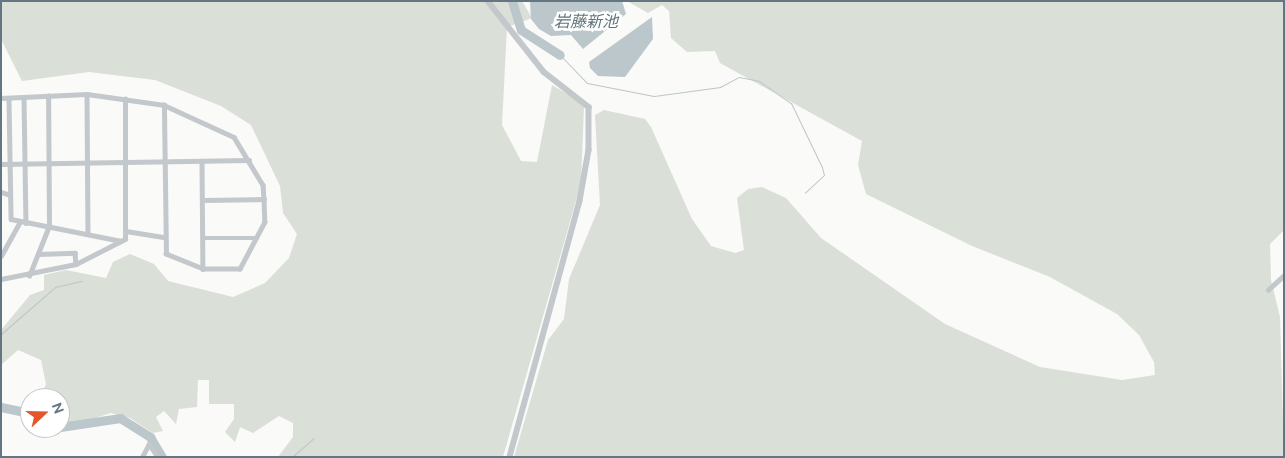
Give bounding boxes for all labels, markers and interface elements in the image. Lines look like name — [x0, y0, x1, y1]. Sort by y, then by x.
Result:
water label: 岩藤新池 — [554, 11, 618, 31]
north arrow — [20, 388, 70, 438]
text: N — [49, 400, 67, 416]

